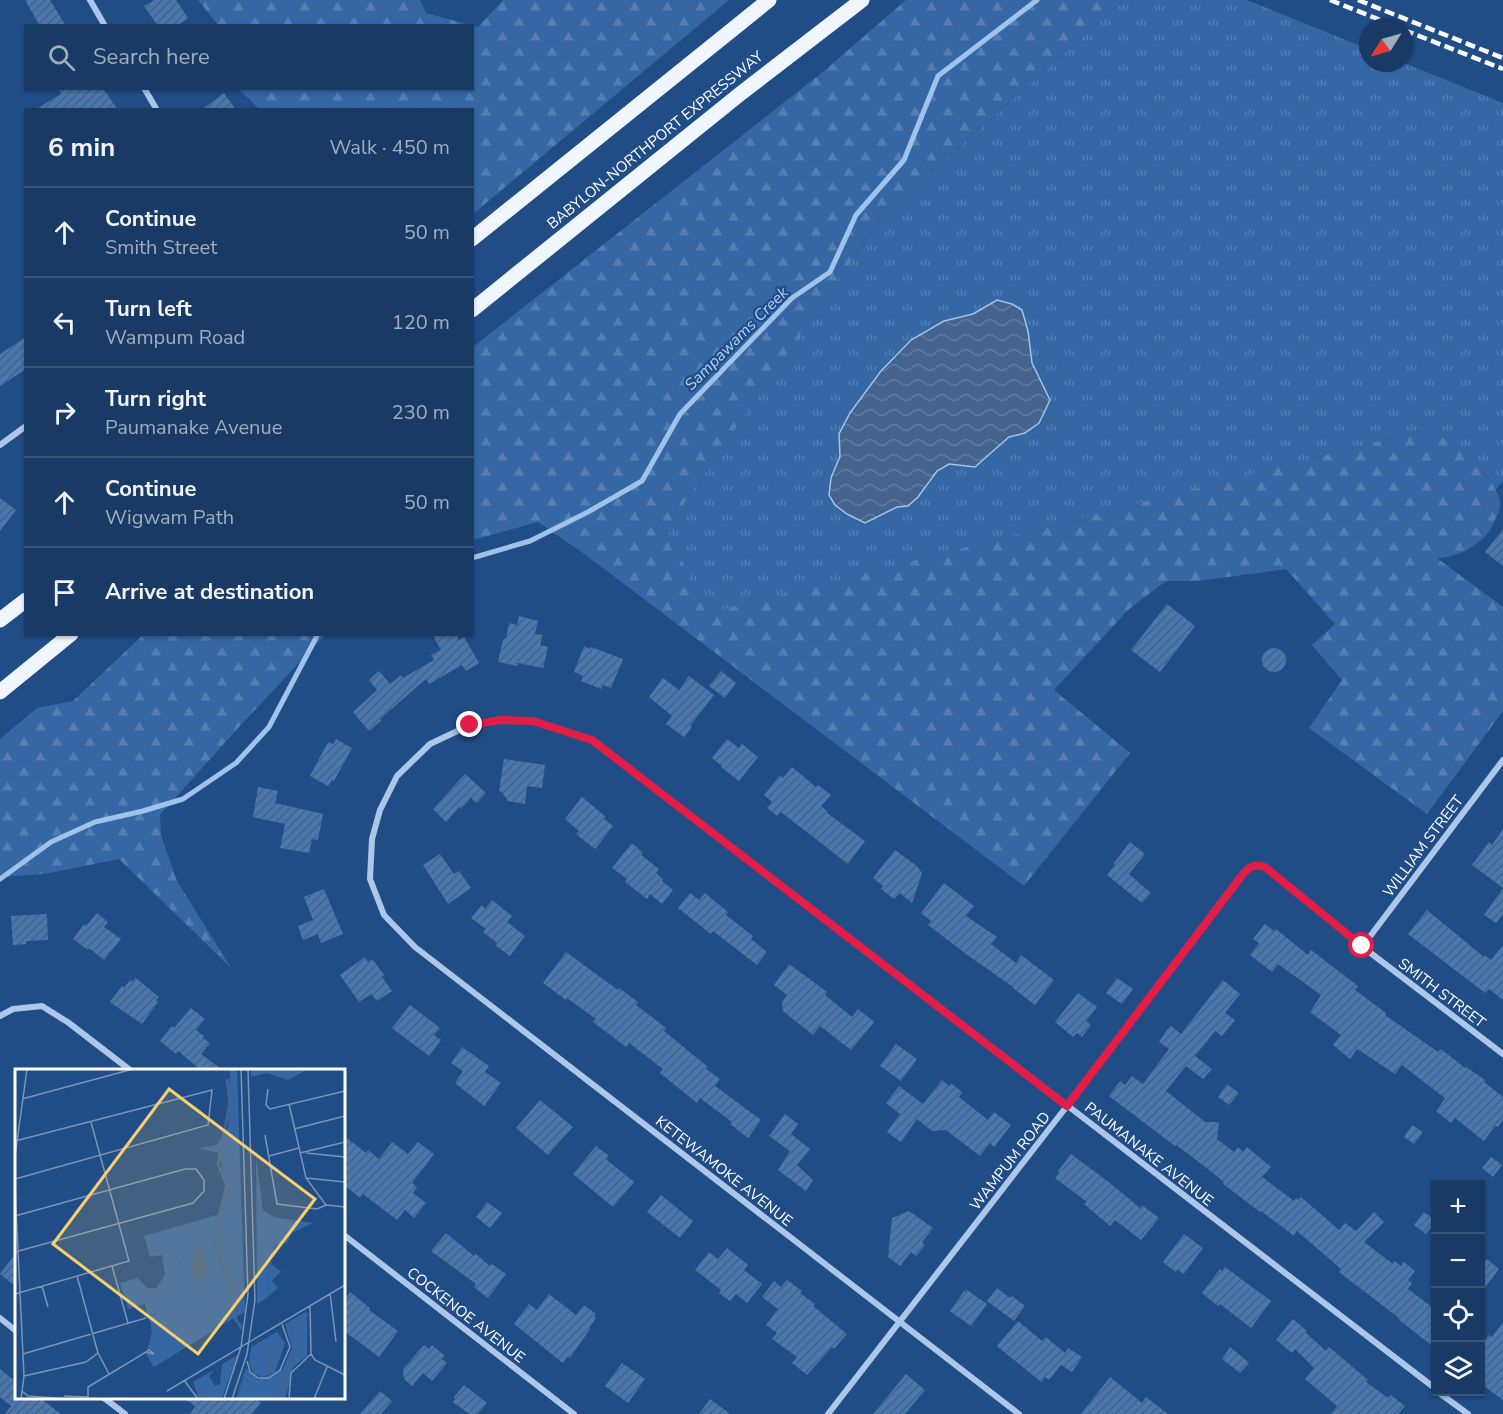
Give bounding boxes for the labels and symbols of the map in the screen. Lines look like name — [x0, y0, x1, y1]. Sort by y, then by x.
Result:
north arrow — [1359, 18, 1413, 72]
street label: BABYLON-NORTHPORT EXPRESSWAY — [543, 46, 768, 233]
water label: Sampawams Creek — [680, 281, 794, 395]
route end — [456, 711, 482, 737]
street label: WILLIAM STREET — [1378, 791, 1468, 901]
route start — [1348, 932, 1374, 958]
street label: SMITH STREET — [1394, 954, 1490, 1032]
inset map — [15, 1069, 345, 1399]
street label: PAUMANAKE AVENUE — [1081, 1098, 1217, 1210]
street label: WAMPUM ROAD — [965, 1108, 1055, 1214]
street label: KETEWAMOKE AVENUE — [651, 1111, 797, 1231]
street label: COCKENOE AVENUE — [403, 1263, 529, 1367]

